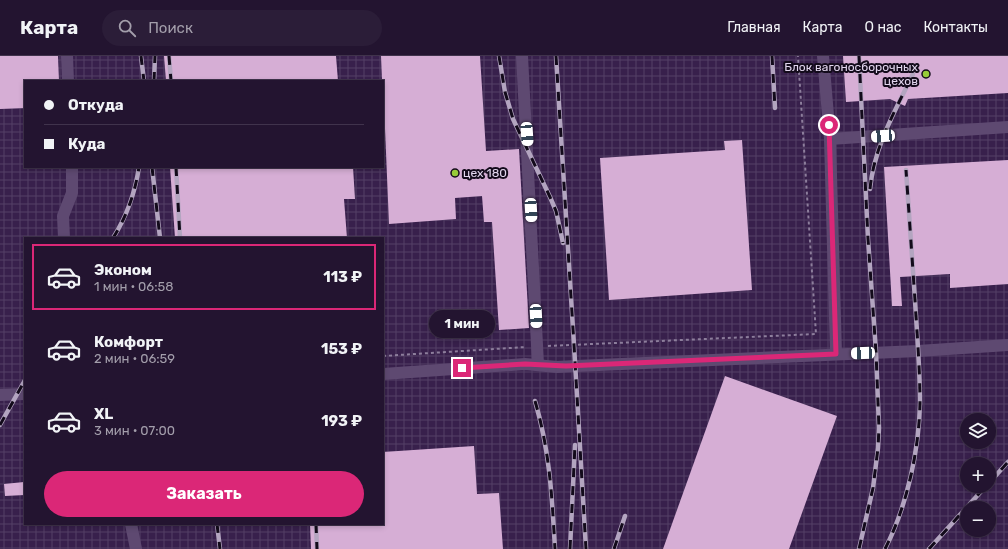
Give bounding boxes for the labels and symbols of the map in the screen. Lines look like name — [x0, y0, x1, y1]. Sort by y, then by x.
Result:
place label: Блок вагоносборочных цехов — [784, 60, 919, 88]
marker: Блок вагоносборочных цехов — [921, 69, 931, 79]
route start — [820, 116, 838, 134]
car — [520, 122, 534, 146]
car — [871, 129, 895, 143]
place label: цех 180 — [463, 166, 507, 180]
marker: цех 180 — [450, 168, 460, 178]
car — [524, 198, 538, 222]
car — [529, 304, 543, 328]
callout: 1 мин — [429, 310, 495, 338]
car — [851, 347, 875, 359]
route end — [453, 359, 471, 377]

